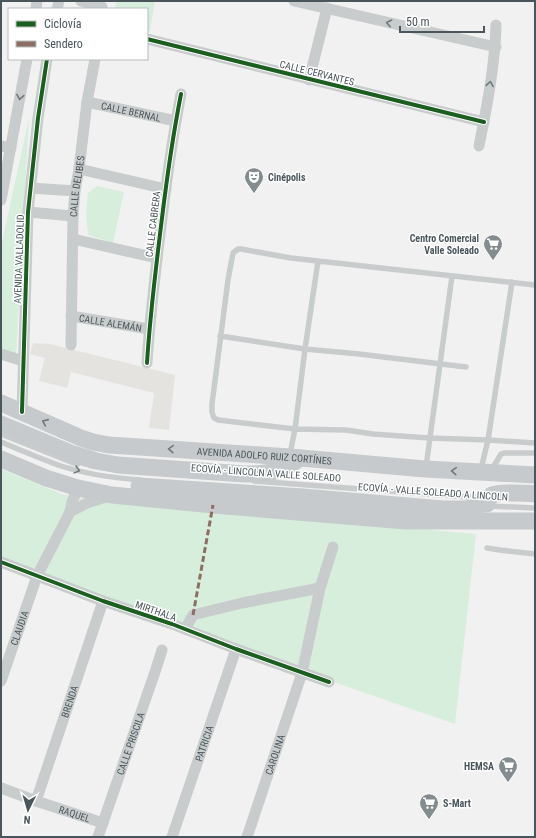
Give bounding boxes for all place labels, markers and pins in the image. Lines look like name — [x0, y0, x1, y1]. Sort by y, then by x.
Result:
theatre icon: Cinépolis — [243, 166, 265, 194]
place label: Cinépolis — [268, 172, 306, 183]
place label: Centro Comercial Valle Soleado — [410, 233, 479, 256]
supermarket icon: Centro Comercial Valle Soleado — [482, 233, 504, 261]
supermarket icon: HEMSA — [497, 755, 519, 783]
place label: HEMSA — [464, 761, 494, 772]
supermarket icon: S-Mart — [418, 792, 440, 820]
place label: S-Mart — [443, 798, 471, 809]

